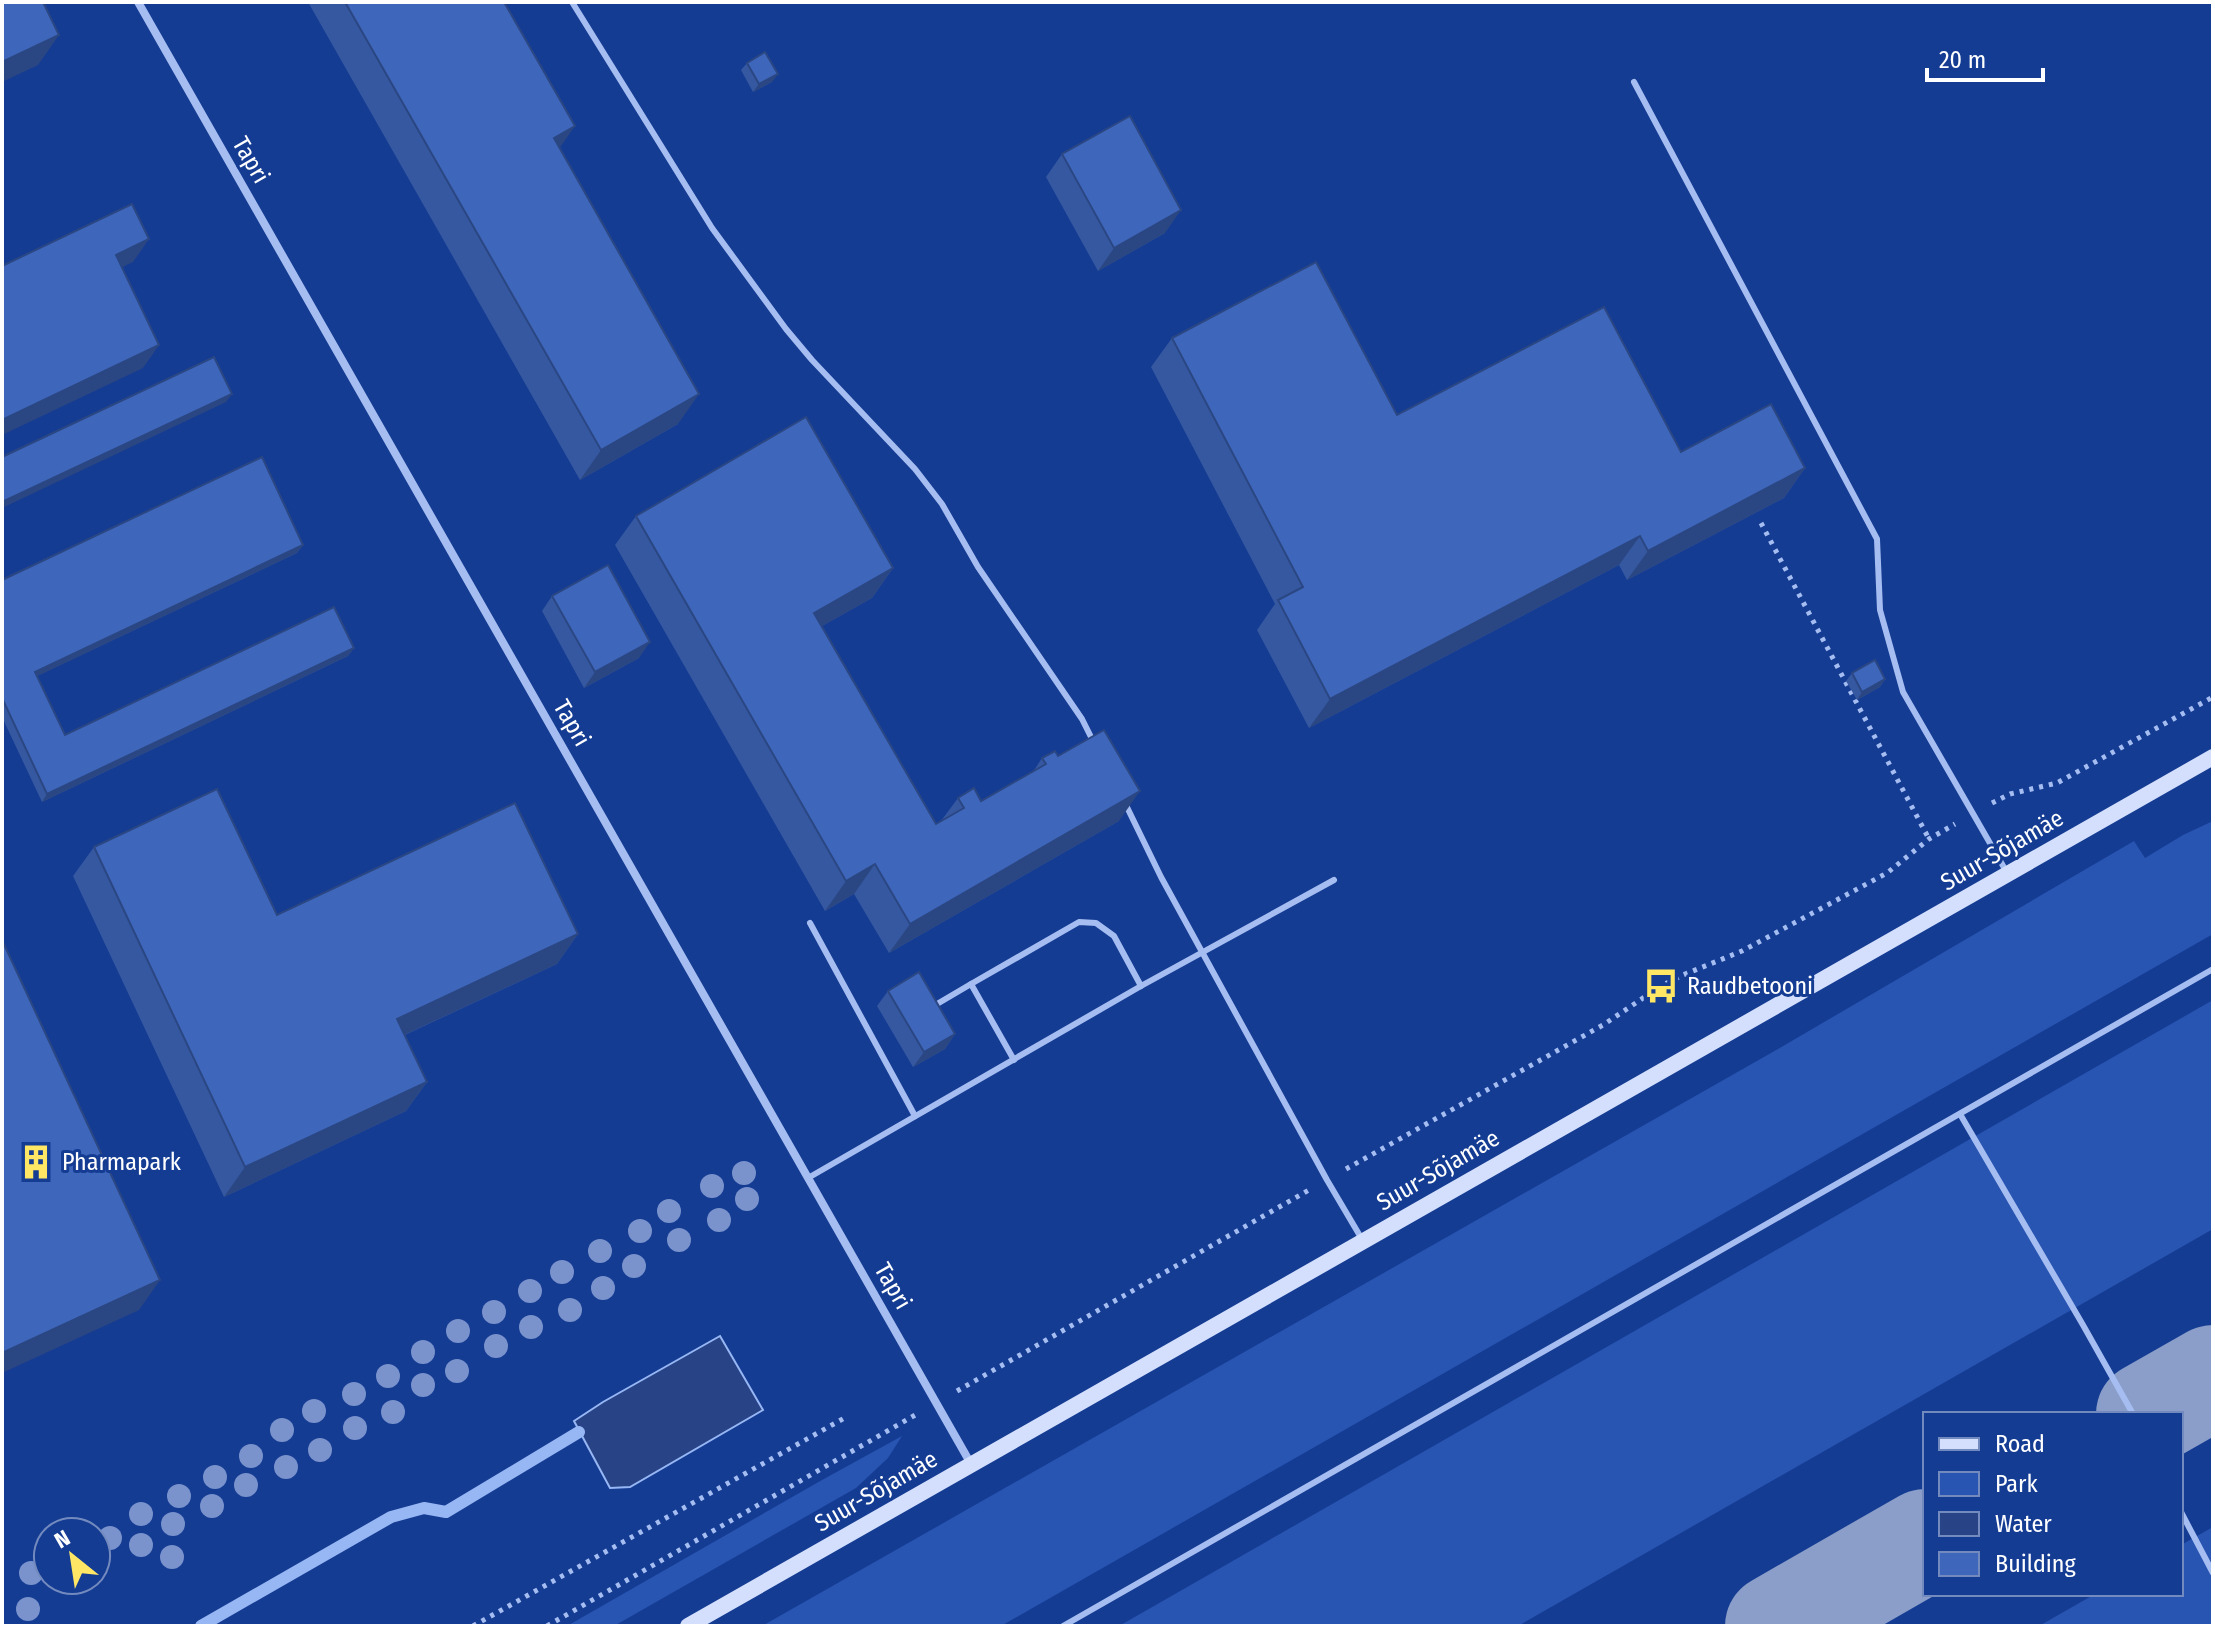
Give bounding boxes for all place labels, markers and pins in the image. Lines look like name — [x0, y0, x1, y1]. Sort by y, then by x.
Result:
bus stop icon: Raudbetooni — [1642, 967, 1680, 1005]
place label: Raudbetooni — [1687, 972, 1813, 1000]
building icon: Pharmapark — [17, 1143, 55, 1181]
place label: Pharmapark — [62, 1148, 182, 1176]

